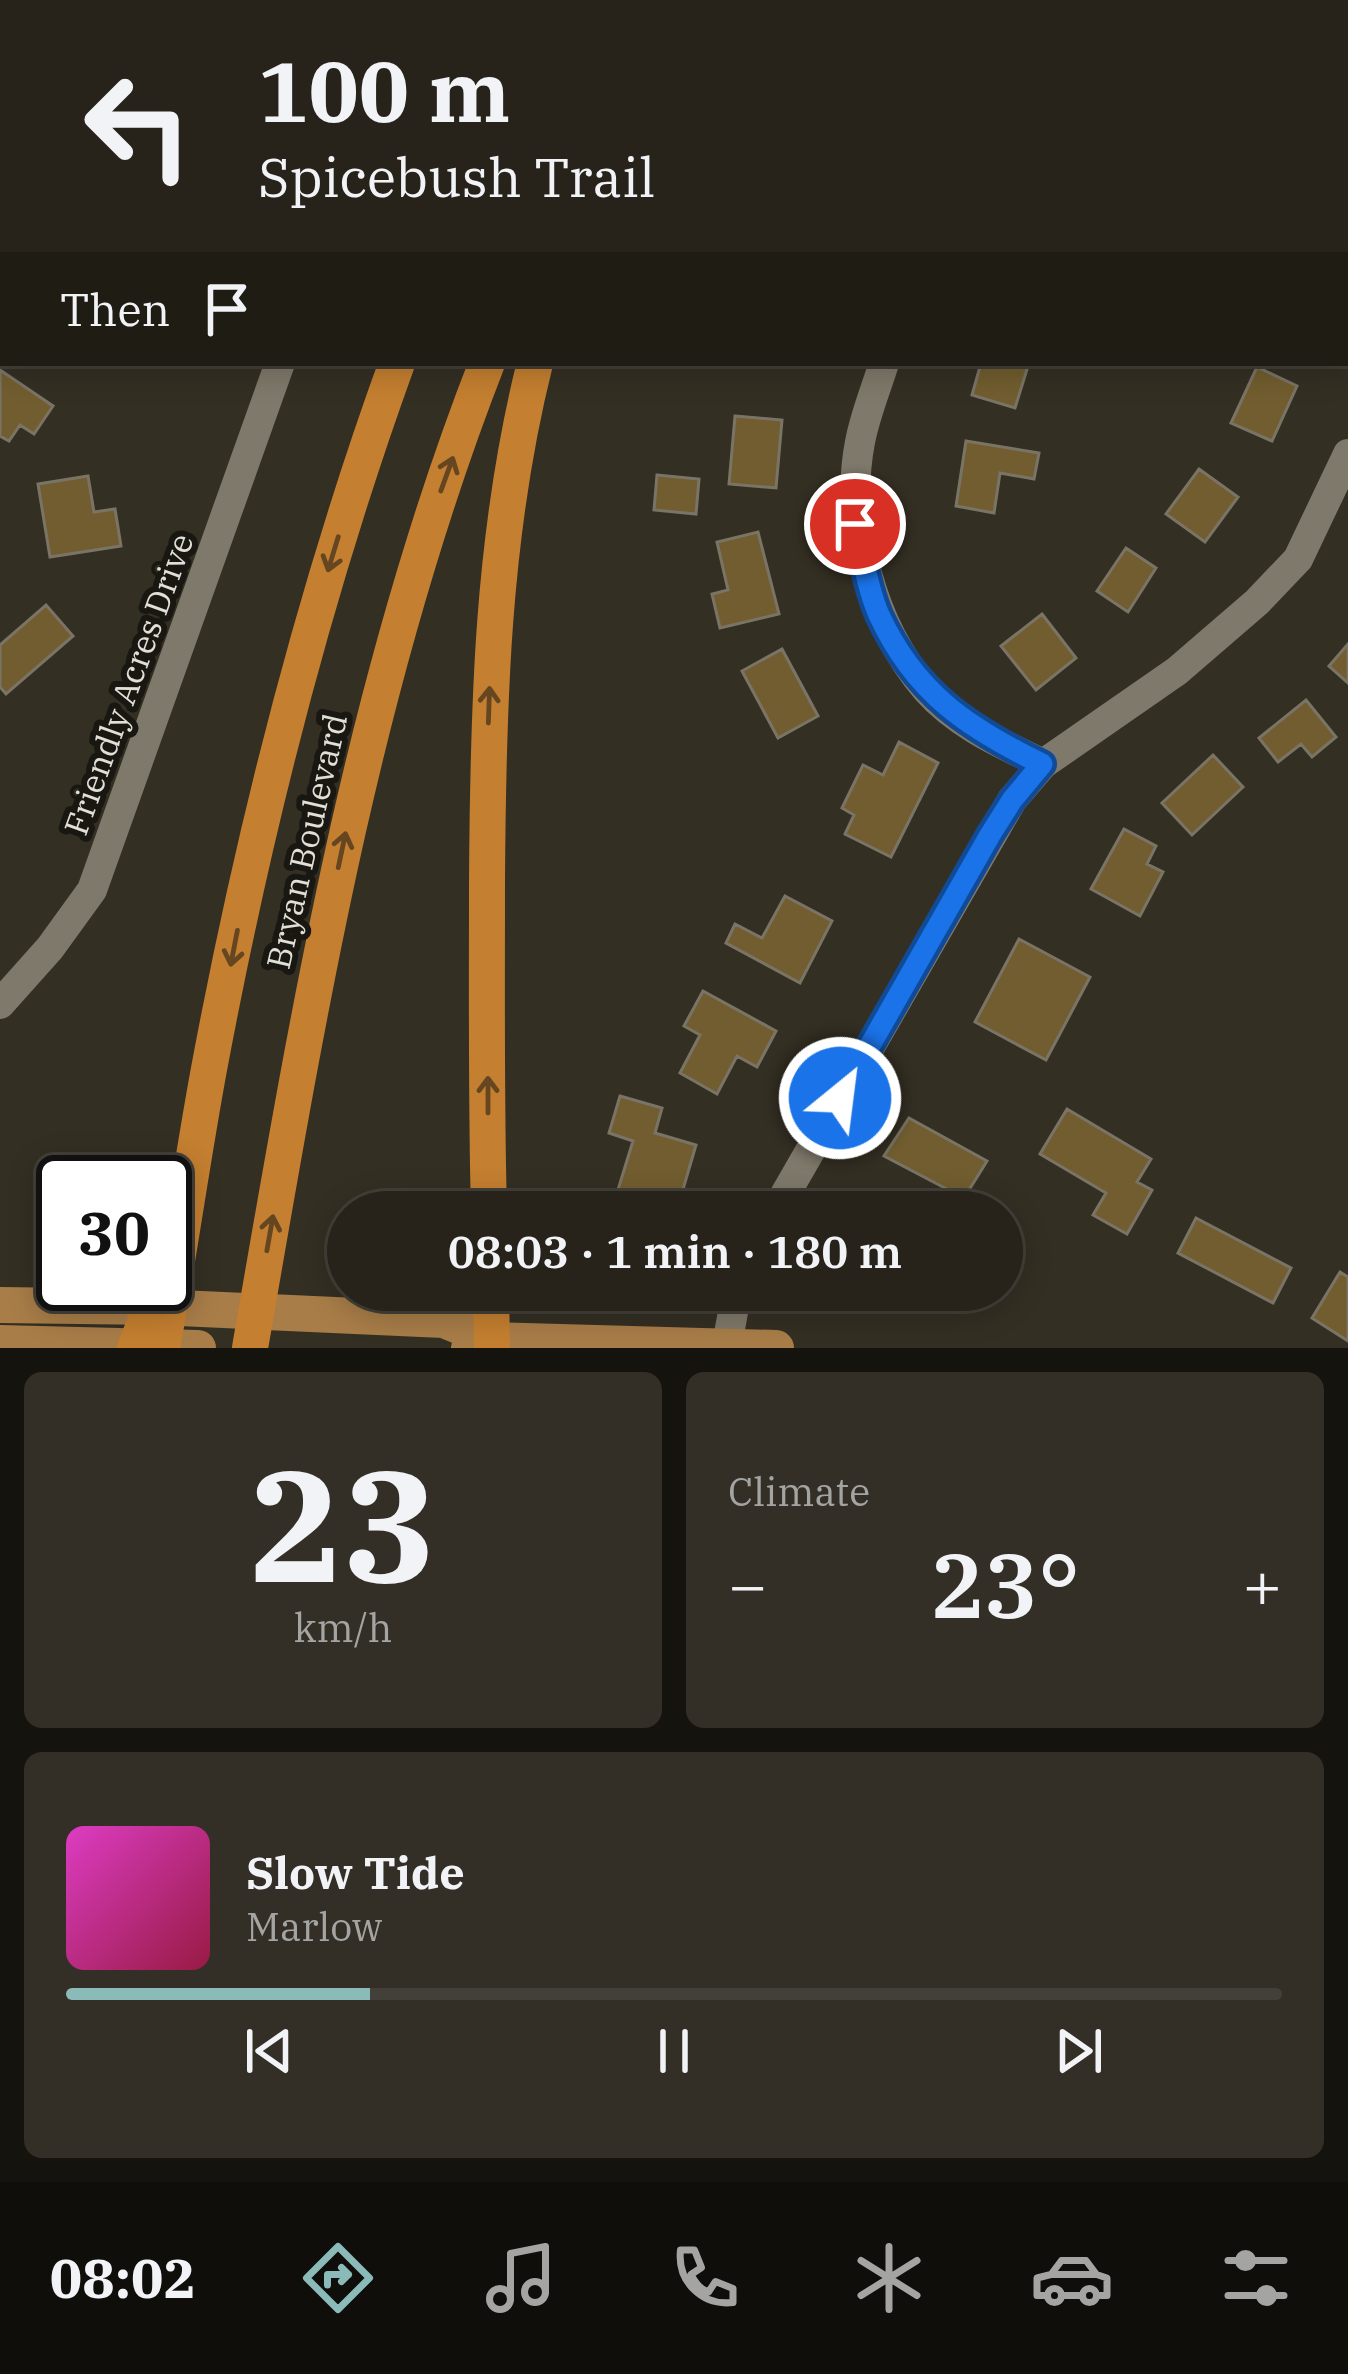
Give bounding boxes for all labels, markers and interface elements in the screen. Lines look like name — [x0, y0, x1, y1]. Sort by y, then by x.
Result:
text: 100 m — [258, 36, 510, 145]
icon: left — [60, 48, 216, 204]
text: Spicebush Trail — [258, 142, 655, 212]
icon: arrive — [194, 276, 260, 342]
text: Then — [60, 280, 170, 338]
one-way arrow — [438, 456, 459, 493]
pin — [804, 473, 906, 575]
icon: arrive — [822, 491, 888, 557]
street label: Friendly Acres Drive — [53, 527, 203, 841]
one-way arrow — [321, 534, 343, 572]
one-way arrow — [477, 686, 500, 725]
street label: Bryan Boulevard — [256, 709, 356, 973]
one-way arrow — [332, 831, 355, 869]
one-way arrow — [222, 927, 244, 966]
position arrow — [777, 1035, 903, 1161]
one-way arrow — [477, 1076, 499, 1115]
speed limit sign: 30 — [36, 1155, 192, 1311]
one-way arrow — [260, 1214, 283, 1253]
text: 08:03 · 1 min · 180 m — [448, 1222, 902, 1280]
text: 23 — [249, 1422, 437, 1625]
text: Climate — [728, 1466, 870, 1517]
text: 23° — [930, 1526, 1080, 1643]
text: − — [728, 1541, 768, 1627]
text: + — [1242, 1541, 1282, 1627]
text: km/h — [294, 1602, 392, 1653]
text: Slow Tide — [246, 1843, 465, 1901]
text: Marlow — [246, 1901, 382, 1952]
icon: previous — [236, 2018, 302, 2084]
icon: pause — [641, 2018, 707, 2084]
icon: next — [1046, 2018, 1112, 2084]
icon: directions — [296, 2236, 380, 2320]
icon: music — [479, 2236, 563, 2320]
icon: phone — [663, 2236, 747, 2320]
icon: climate — [847, 2236, 931, 2320]
icon: car — [1030, 2236, 1114, 2320]
icon: filters — [1214, 2236, 1298, 2320]
text: 08:02 — [50, 2243, 196, 2313]

